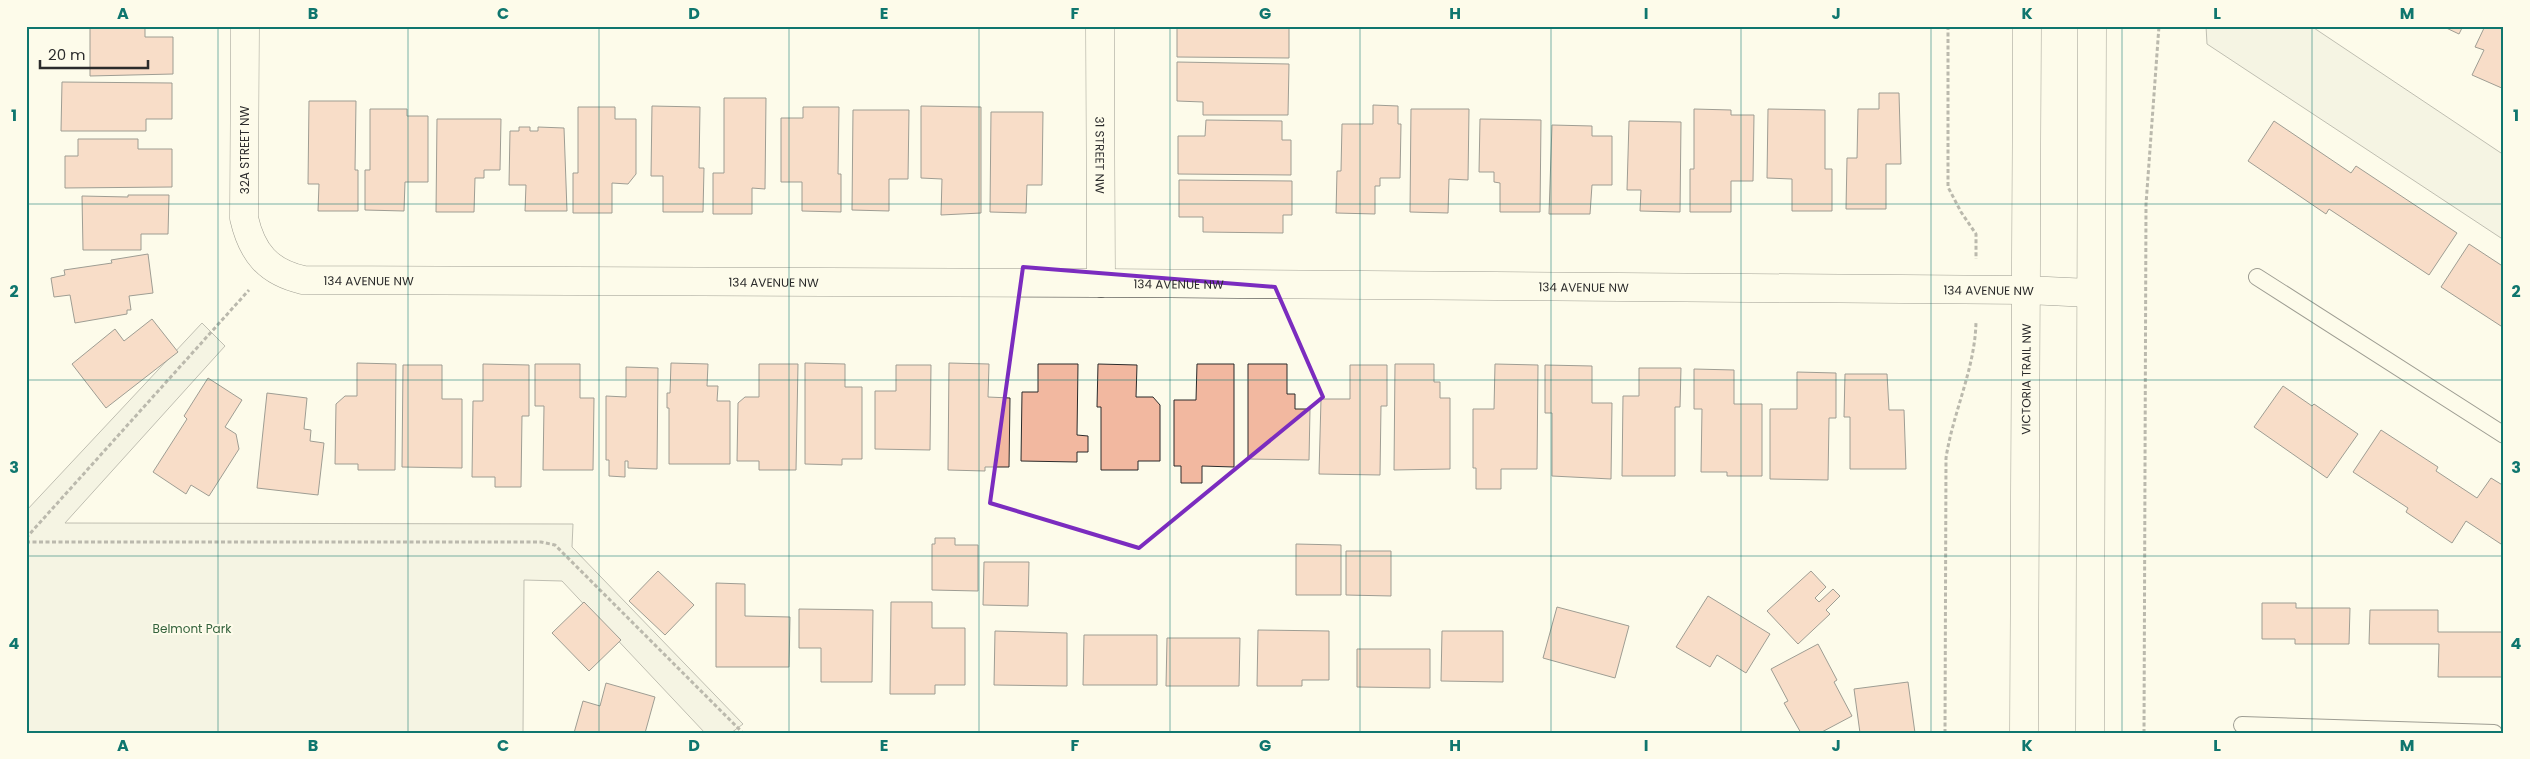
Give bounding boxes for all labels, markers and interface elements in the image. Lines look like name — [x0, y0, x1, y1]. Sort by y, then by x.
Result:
text: A — [117, 2, 129, 25]
text: B — [308, 2, 318, 25]
text: C — [497, 2, 509, 25]
text: D — [688, 2, 700, 25]
text: E — [880, 2, 888, 25]
text: F — [1071, 2, 1080, 25]
text: G — [1259, 2, 1271, 25]
text: H — [1449, 2, 1461, 25]
text: I — [1644, 2, 1648, 25]
text: J — [1831, 2, 1841, 25]
text: K — [2021, 2, 2033, 25]
text: L — [2213, 2, 2221, 25]
text: M — [2400, 2, 2414, 25]
scale bar — [40, 38, 148, 70]
text: 20 m — [48, 44, 86, 65]
text: 1 — [11, 104, 17, 127]
text: 1 — [2513, 104, 2519, 127]
street label: 32A STREET NW — [236, 106, 253, 194]
street label: 31 STREET NW — [1092, 116, 1109, 194]
street label: 134 AVENUE NW — [323, 272, 414, 289]
street label: 134 AVENUE NW — [728, 273, 819, 290]
street label: 134 AVENUE NW — [1133, 275, 1224, 292]
street label: 134 AVENUE NW — [1538, 278, 1629, 295]
text: 2 — [9, 280, 19, 303]
text: 2 — [2511, 280, 2521, 303]
street label: 134 AVENUE NW — [1943, 281, 2034, 299]
street label: VICTORIA TRAIL NW — [2017, 323, 2034, 435]
text: 3 — [9, 456, 19, 479]
text: 3 — [2511, 456, 2521, 479]
park label: Belmont Park — [153, 620, 232, 637]
text: 4 — [9, 632, 20, 655]
text: 4 — [2511, 632, 2522, 655]
text: A — [117, 734, 129, 757]
text: B — [308, 734, 318, 757]
text: C — [497, 734, 509, 757]
text: D — [688, 734, 700, 757]
text: E — [880, 734, 888, 757]
text: F — [1071, 734, 1080, 757]
text: G — [1259, 734, 1271, 757]
text: H — [1449, 734, 1461, 757]
text: I — [1644, 734, 1648, 757]
text: J — [1831, 734, 1841, 757]
text: K — [2021, 734, 2033, 757]
text: L — [2213, 734, 2221, 757]
text: M — [2400, 734, 2414, 757]

